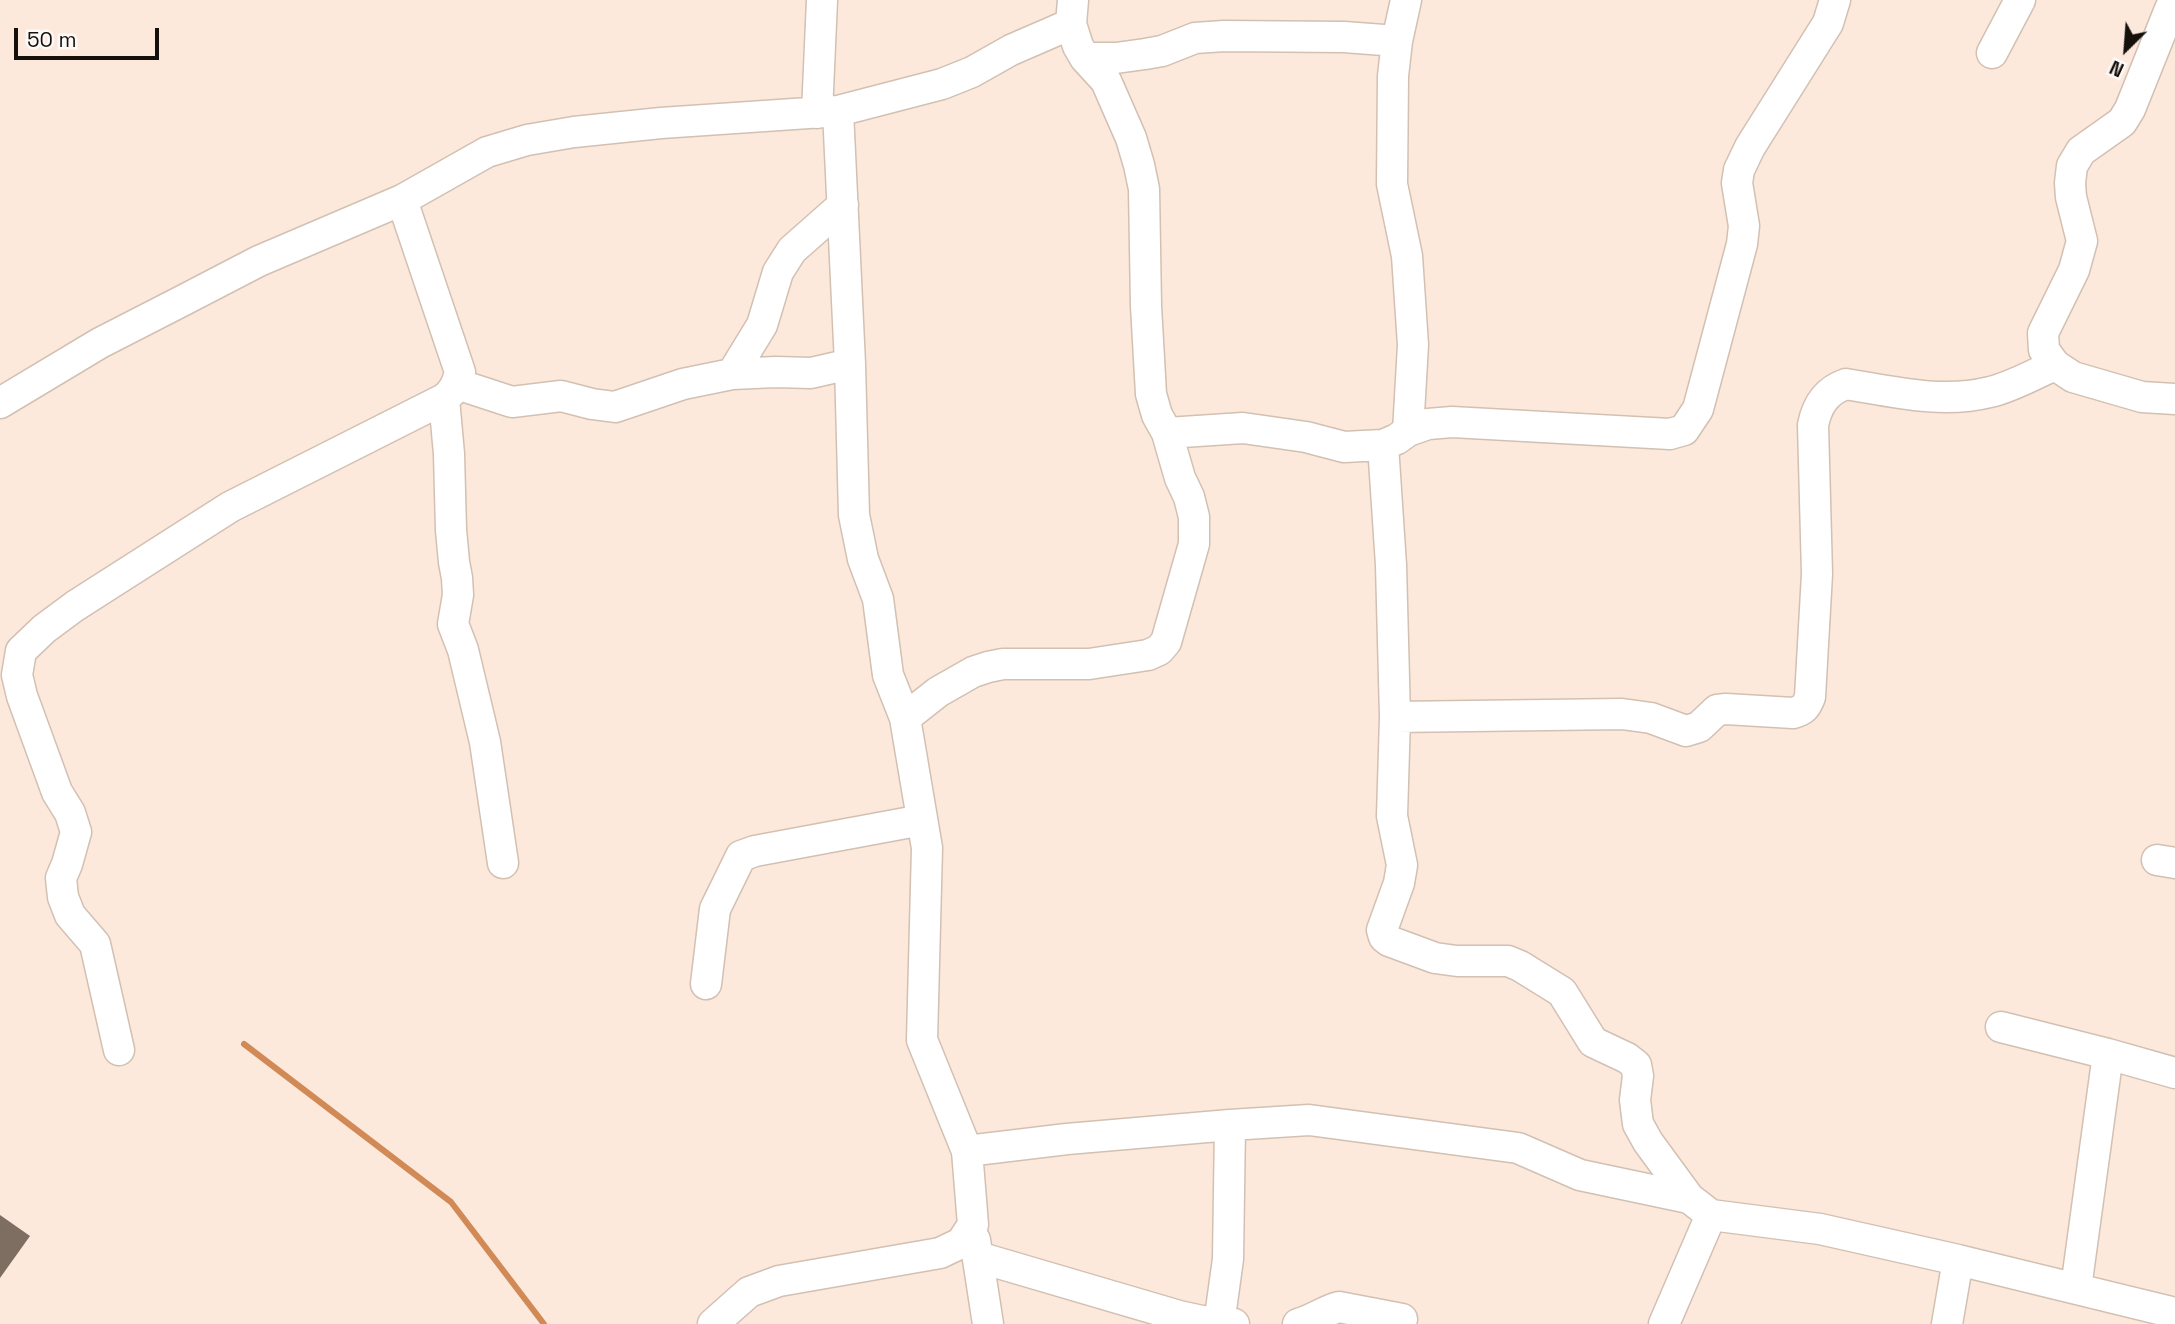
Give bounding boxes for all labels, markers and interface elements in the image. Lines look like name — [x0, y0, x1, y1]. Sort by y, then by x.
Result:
scale bar — [18, 14, 163, 58]
north arrow — [2091, 14, 2161, 84]
text: 50 m — [27, 26, 77, 53]
text: N — [2106, 54, 2128, 83]

